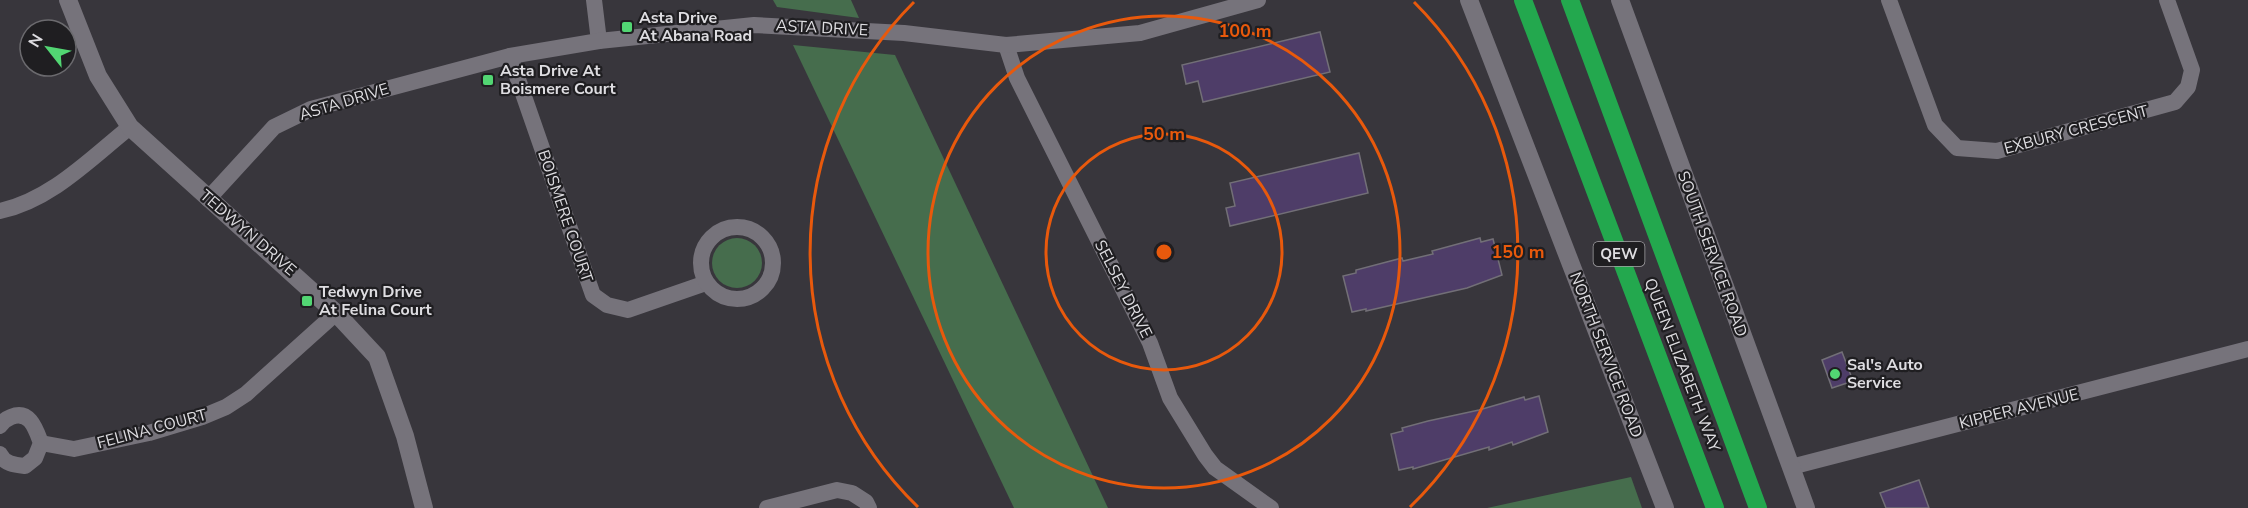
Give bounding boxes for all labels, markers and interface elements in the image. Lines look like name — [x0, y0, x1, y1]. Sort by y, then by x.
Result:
place label: Asta Drive At Abana Road — [639, 7, 752, 47]
street label: ASTA DRIVE — [775, 15, 869, 41]
north arrow — [18, 18, 78, 78]
text: 100 m — [1218, 19, 1272, 43]
marker: Asta Drive At Abana Road — [620, 20, 634, 34]
text: N — [23, 30, 49, 52]
place label: Asta Drive At Boismere Court — [500, 60, 616, 100]
marker: Asta Drive At Boismere Court — [481, 73, 495, 87]
street label: ASTA DRIVE — [297, 78, 391, 126]
street label: EXBURY CRESCENT — [2001, 100, 2151, 160]
text: 50 m — [1143, 122, 1185, 146]
street label: BOISMERE COURT — [532, 147, 598, 285]
street label: SOUTH SERVICE ROAD — [1672, 168, 1752, 340]
street label: TEDWYN DRIVE — [195, 185, 301, 281]
street label: SELSEY DRIVE — [1089, 236, 1157, 342]
text: 150 m — [1491, 240, 1545, 264]
centre of rings — [1154, 242, 1174, 262]
road number: QEW — [1594, 242, 1644, 266]
street label: NORTH SERVICE ROAD — [1564, 269, 1648, 441]
street label: QUEEN ELIZABETH WAY — [1639, 275, 1725, 455]
place label: Tedwyn Drive At Felina Court — [319, 281, 433, 321]
marker: Tedwyn Drive At Felina Court — [300, 294, 314, 308]
place label: Sal's Auto Service — [1847, 354, 1923, 394]
marker: Sal's Auto Service — [1828, 367, 1842, 381]
street label: KIPPER AVENUE — [1957, 384, 2081, 434]
street label: FELINA COURT — [95, 404, 210, 454]

